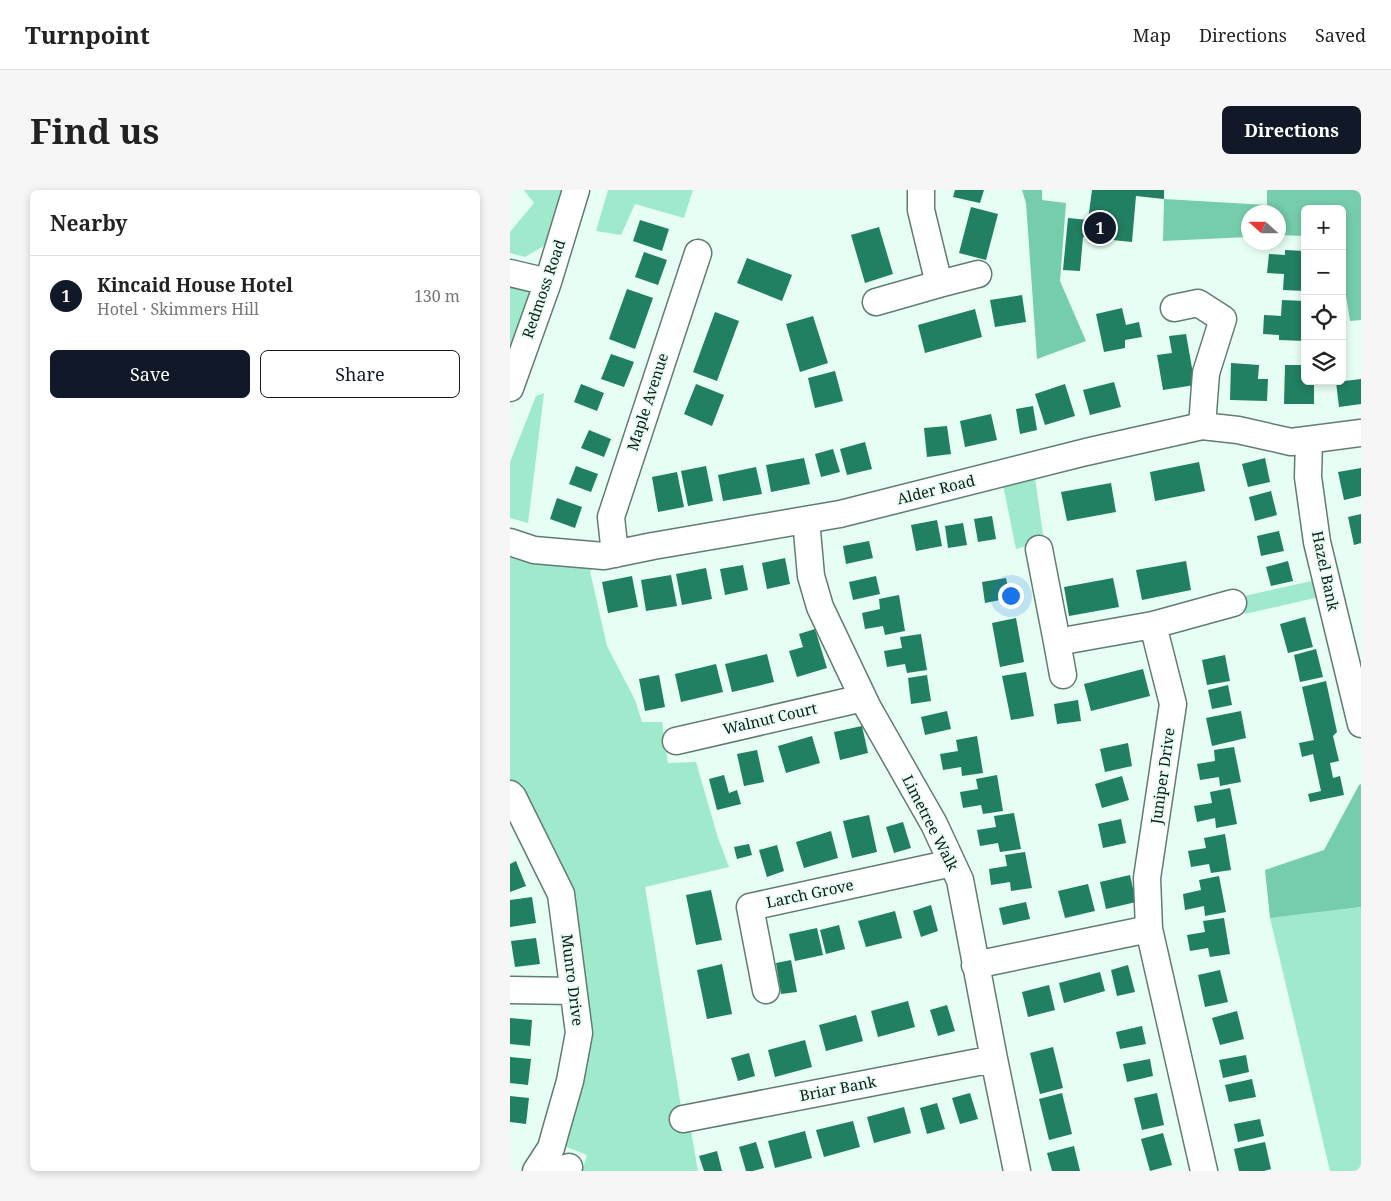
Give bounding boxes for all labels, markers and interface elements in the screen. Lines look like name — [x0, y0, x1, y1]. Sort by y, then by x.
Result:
text: Turnpoint — [25, 18, 150, 51]
text: Map — [1133, 23, 1171, 47]
text: Directions — [1199, 23, 1287, 47]
text: Saved — [1315, 23, 1366, 47]
button: Directions — [1222, 106, 1361, 154]
text: Find us — [30, 107, 159, 154]
north arrow — [1241, 205, 1286, 250]
map controls — [1301, 205, 1346, 385]
button: + — [1301, 205, 1346, 250]
text: Nearby — [50, 209, 128, 237]
pin: 1 — [1084, 209, 1116, 247]
street label: Redmoss Road — [517, 236, 569, 341]
button: − — [1301, 250, 1346, 295]
text: Kincaid House Hotel — [97, 272, 293, 298]
text: 1 — [61, 285, 71, 307]
text: 130 m — [414, 285, 460, 307]
button: locate — [1301, 295, 1346, 340]
text: Hotel · Skimmers Hill — [97, 298, 259, 320]
button: layers — [1301, 340, 1346, 385]
button: Save — [50, 350, 250, 398]
button: Share — [260, 350, 460, 398]
street label: Maple Avenue — [622, 350, 672, 453]
street label: Alder Road — [895, 470, 977, 508]
street label: Hazel Bank — [1308, 529, 1344, 613]
your location — [998, 583, 1024, 609]
street label: Walnut Court — [721, 697, 819, 739]
street label: Juniper Drive — [1145, 726, 1179, 826]
street label: Limetree Walk — [898, 771, 964, 874]
street label: Larch Grove — [764, 874, 855, 912]
street label: Munro Drive — [557, 933, 589, 1027]
street label: Briar Bank — [798, 1071, 878, 1105]

